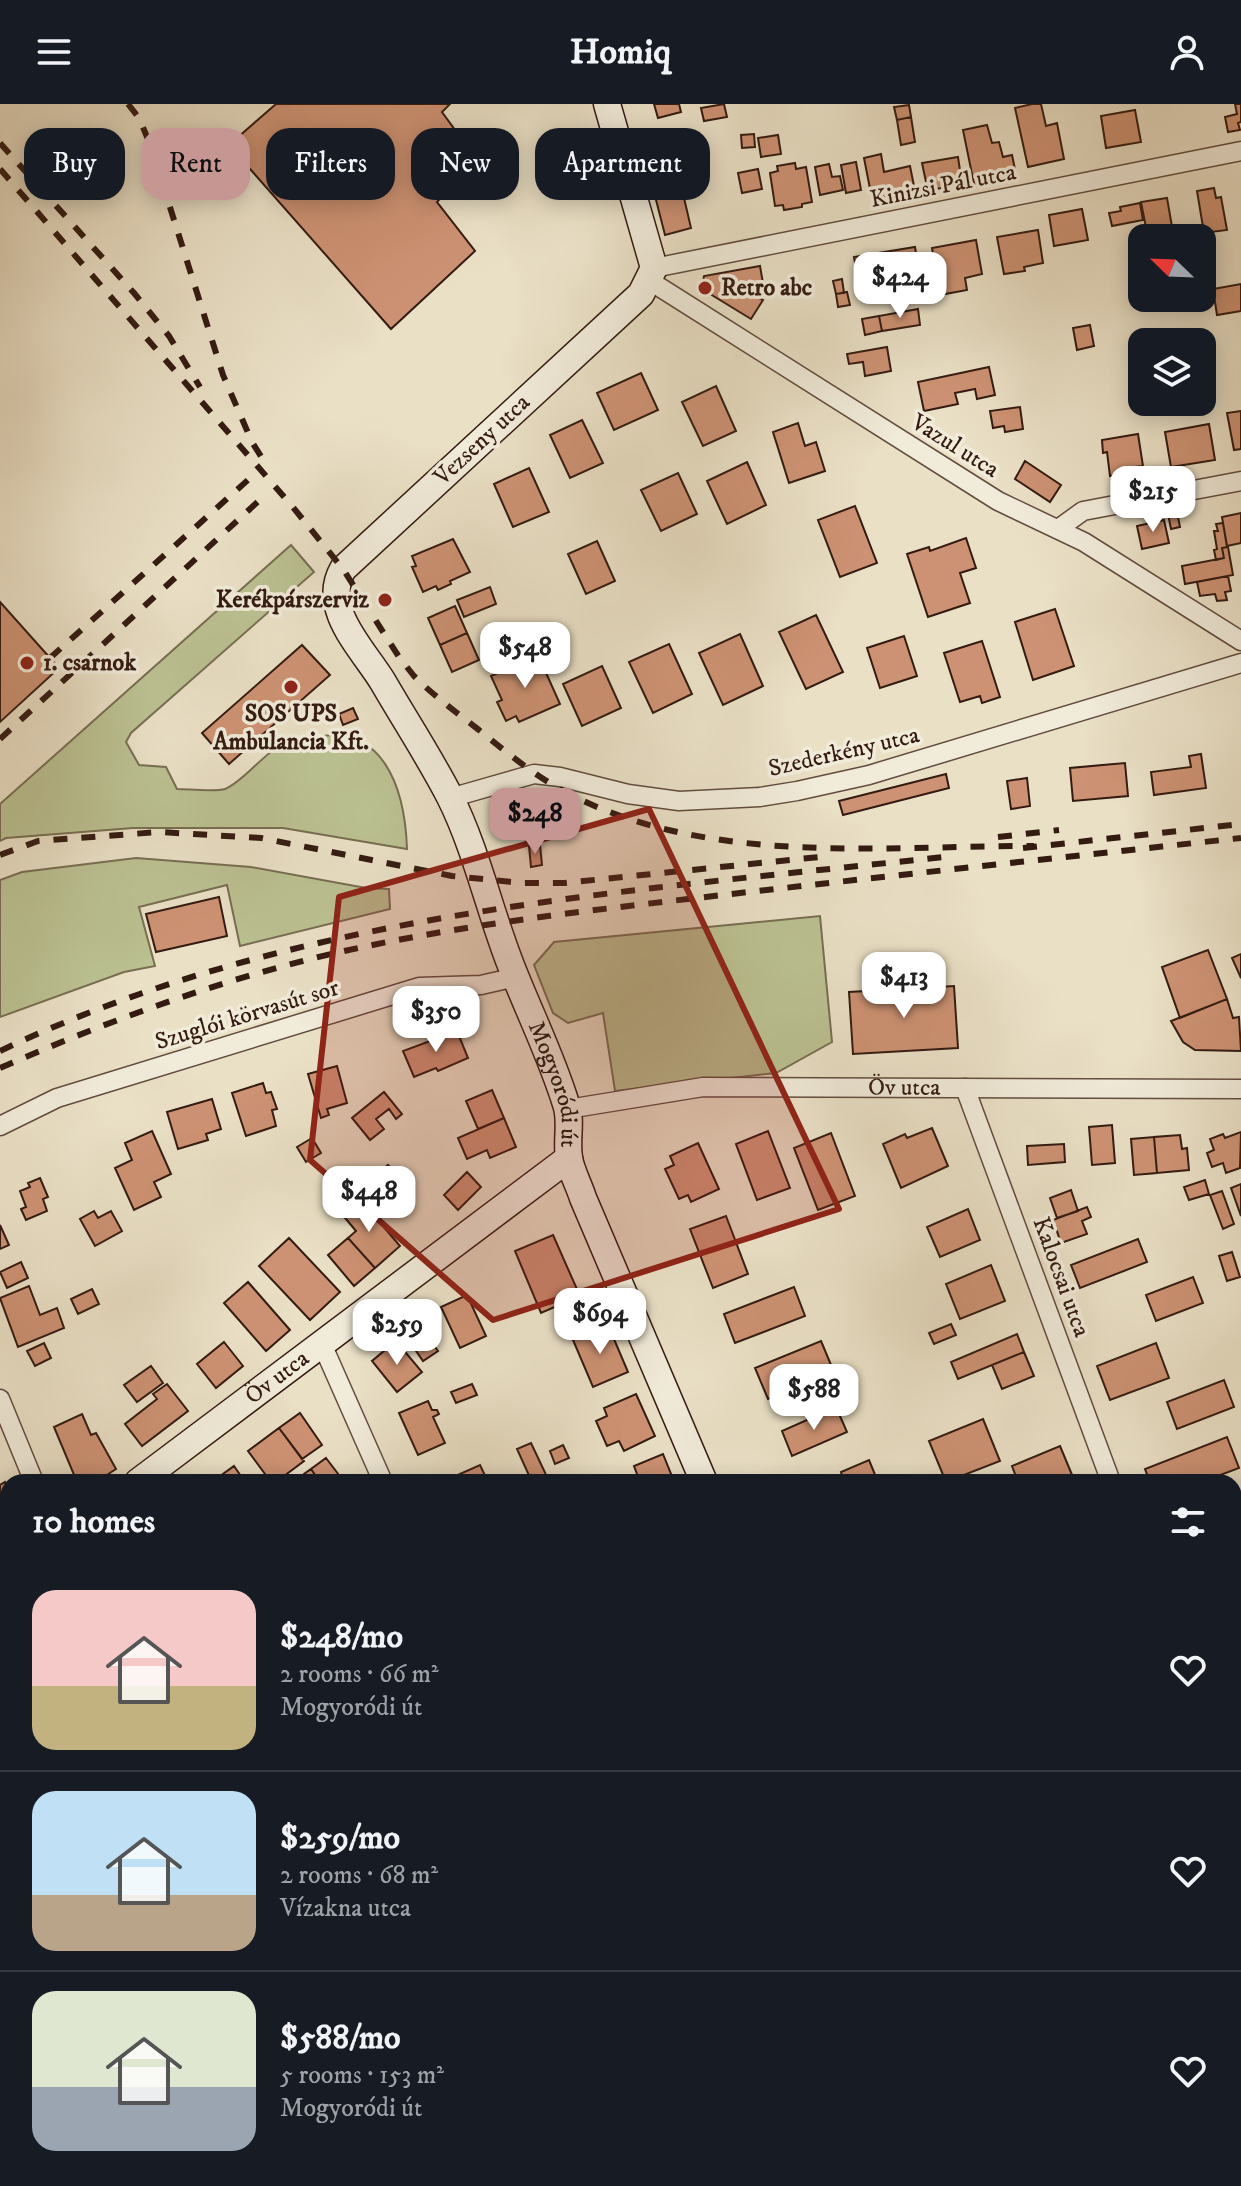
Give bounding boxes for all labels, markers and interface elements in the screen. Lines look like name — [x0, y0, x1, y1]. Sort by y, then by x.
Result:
icon: menu — [32, 30, 76, 74]
text: Homiq — [570, 30, 671, 75]
icon: person — [1165, 30, 1209, 74]
chip: Buy — [24, 128, 125, 200]
chip: Rent — [141, 128, 250, 200]
chip: Filters — [266, 128, 395, 200]
chip: New — [411, 128, 519, 200]
chip: Apartment — [535, 128, 710, 200]
street label: Kinizsi Pál utca — [868, 157, 1019, 215]
north arrow — [1128, 224, 1216, 312]
map controls — [1128, 224, 1216, 416]
pin: $424 — [853, 252, 947, 320]
text: $424 — [872, 261, 928, 294]
place label: Retro abc — [721, 273, 813, 303]
marker: Retro abc — [696, 279, 714, 297]
button: layers — [1128, 328, 1216, 416]
street label: Vezseny utca — [427, 387, 537, 493]
street label: Vazul utca — [905, 407, 1005, 485]
pin: $215 — [1106, 466, 1200, 534]
text: $215 — [1128, 475, 1178, 508]
place label: Kerékpárszerviz — [216, 585, 370, 615]
marker: Kerékpárszerviz — [376, 591, 394, 609]
pin: $548 — [478, 622, 572, 690]
text: $548 — [498, 631, 552, 664]
place label: 1. csarnok — [43, 648, 137, 678]
marker: 1. csarnok — [18, 654, 36, 672]
marker: SOS UPS Ambulancia Kft. — [282, 678, 300, 696]
place label: SOS UPS Ambulancia Kft. — [212, 699, 369, 757]
street label: Szederkény utca — [766, 720, 923, 784]
pin: $248 — [488, 788, 582, 856]
text: $248 — [508, 797, 562, 830]
pin: $413 — [857, 952, 951, 1020]
text: $413 — [880, 961, 928, 994]
street label: Szuglói körvasút sor — [152, 973, 343, 1057]
pin: $350 — [389, 986, 483, 1054]
text: $350 — [411, 995, 461, 1028]
street label: Mogyoródi út — [521, 1017, 584, 1148]
street label: Öv utca — [868, 1073, 941, 1103]
pin: $448 — [322, 1166, 416, 1234]
text: $448 — [340, 1175, 398, 1208]
street label: Kalocsai utca — [1025, 1213, 1097, 1342]
pin: $694 — [553, 1288, 647, 1356]
text: $694 — [572, 1297, 628, 1330]
pin: $259 — [350, 1299, 444, 1367]
text: $259 — [371, 1308, 423, 1341]
street label: Öv utca — [239, 1343, 316, 1411]
pin: $588 — [767, 1364, 861, 1432]
text: $588 — [787, 1373, 841, 1406]
icon: filters — [1166, 1500, 1210, 1544]
text: 10 homes — [32, 1501, 155, 1543]
text: $248/mo — [280, 1616, 403, 1658]
icon: home — [96, 1622, 192, 1718]
icon: heart — [1166, 1648, 1210, 1692]
text: 2 rooms · 66 m² — [280, 1658, 439, 1691]
text: Mogyoródi út — [280, 1691, 422, 1724]
text: $259/mo — [280, 1817, 400, 1859]
icon: home — [96, 1823, 192, 1919]
icon: heart — [1166, 1849, 1210, 1893]
text: 2 rooms · 68 m² — [280, 1859, 438, 1892]
text: Vízakna utca — [280, 1892, 411, 1925]
text: $588/mo — [280, 2017, 401, 2059]
icon: home — [96, 2023, 192, 2119]
icon: heart — [1166, 2049, 1210, 2093]
text: 5 rooms · 153 m² — [280, 2059, 444, 2092]
text: Mogyoródi út — [280, 2092, 422, 2125]

